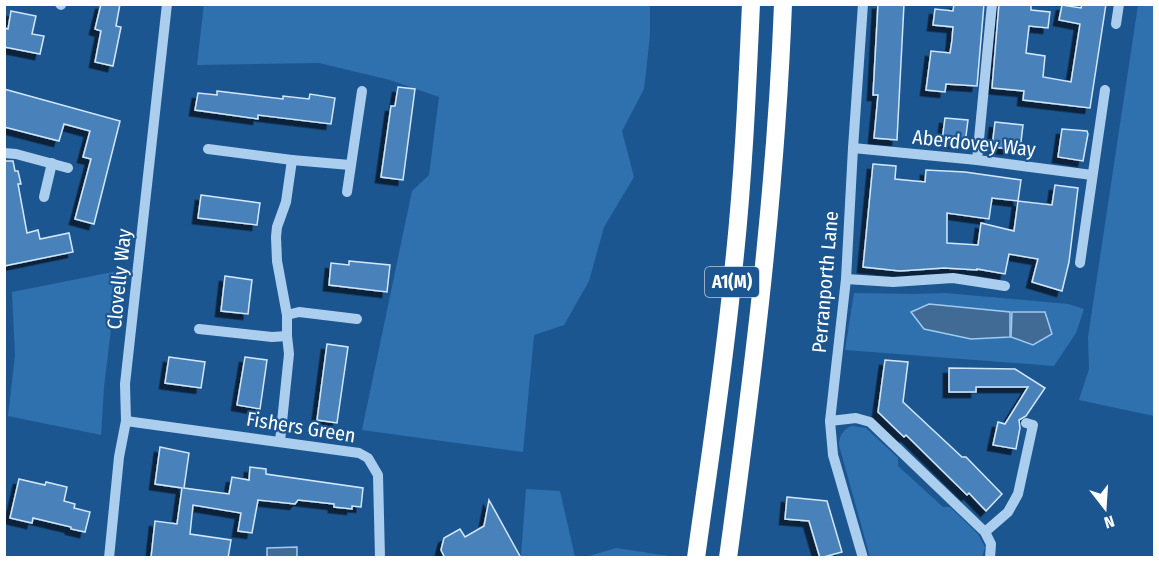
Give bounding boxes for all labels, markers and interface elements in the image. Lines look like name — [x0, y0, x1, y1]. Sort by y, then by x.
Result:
street label: Aberdovey Way — [911, 125, 1037, 161]
street label: Perranporth Lane — [807, 210, 843, 354]
street label: Clovelly Way — [102, 227, 136, 331]
road number: A1(M) — [705, 267, 759, 297]
street label: Fishers Green — [245, 407, 357, 447]
north arrow — [1075, 478, 1135, 538]
text: N — [1102, 511, 1117, 532]

